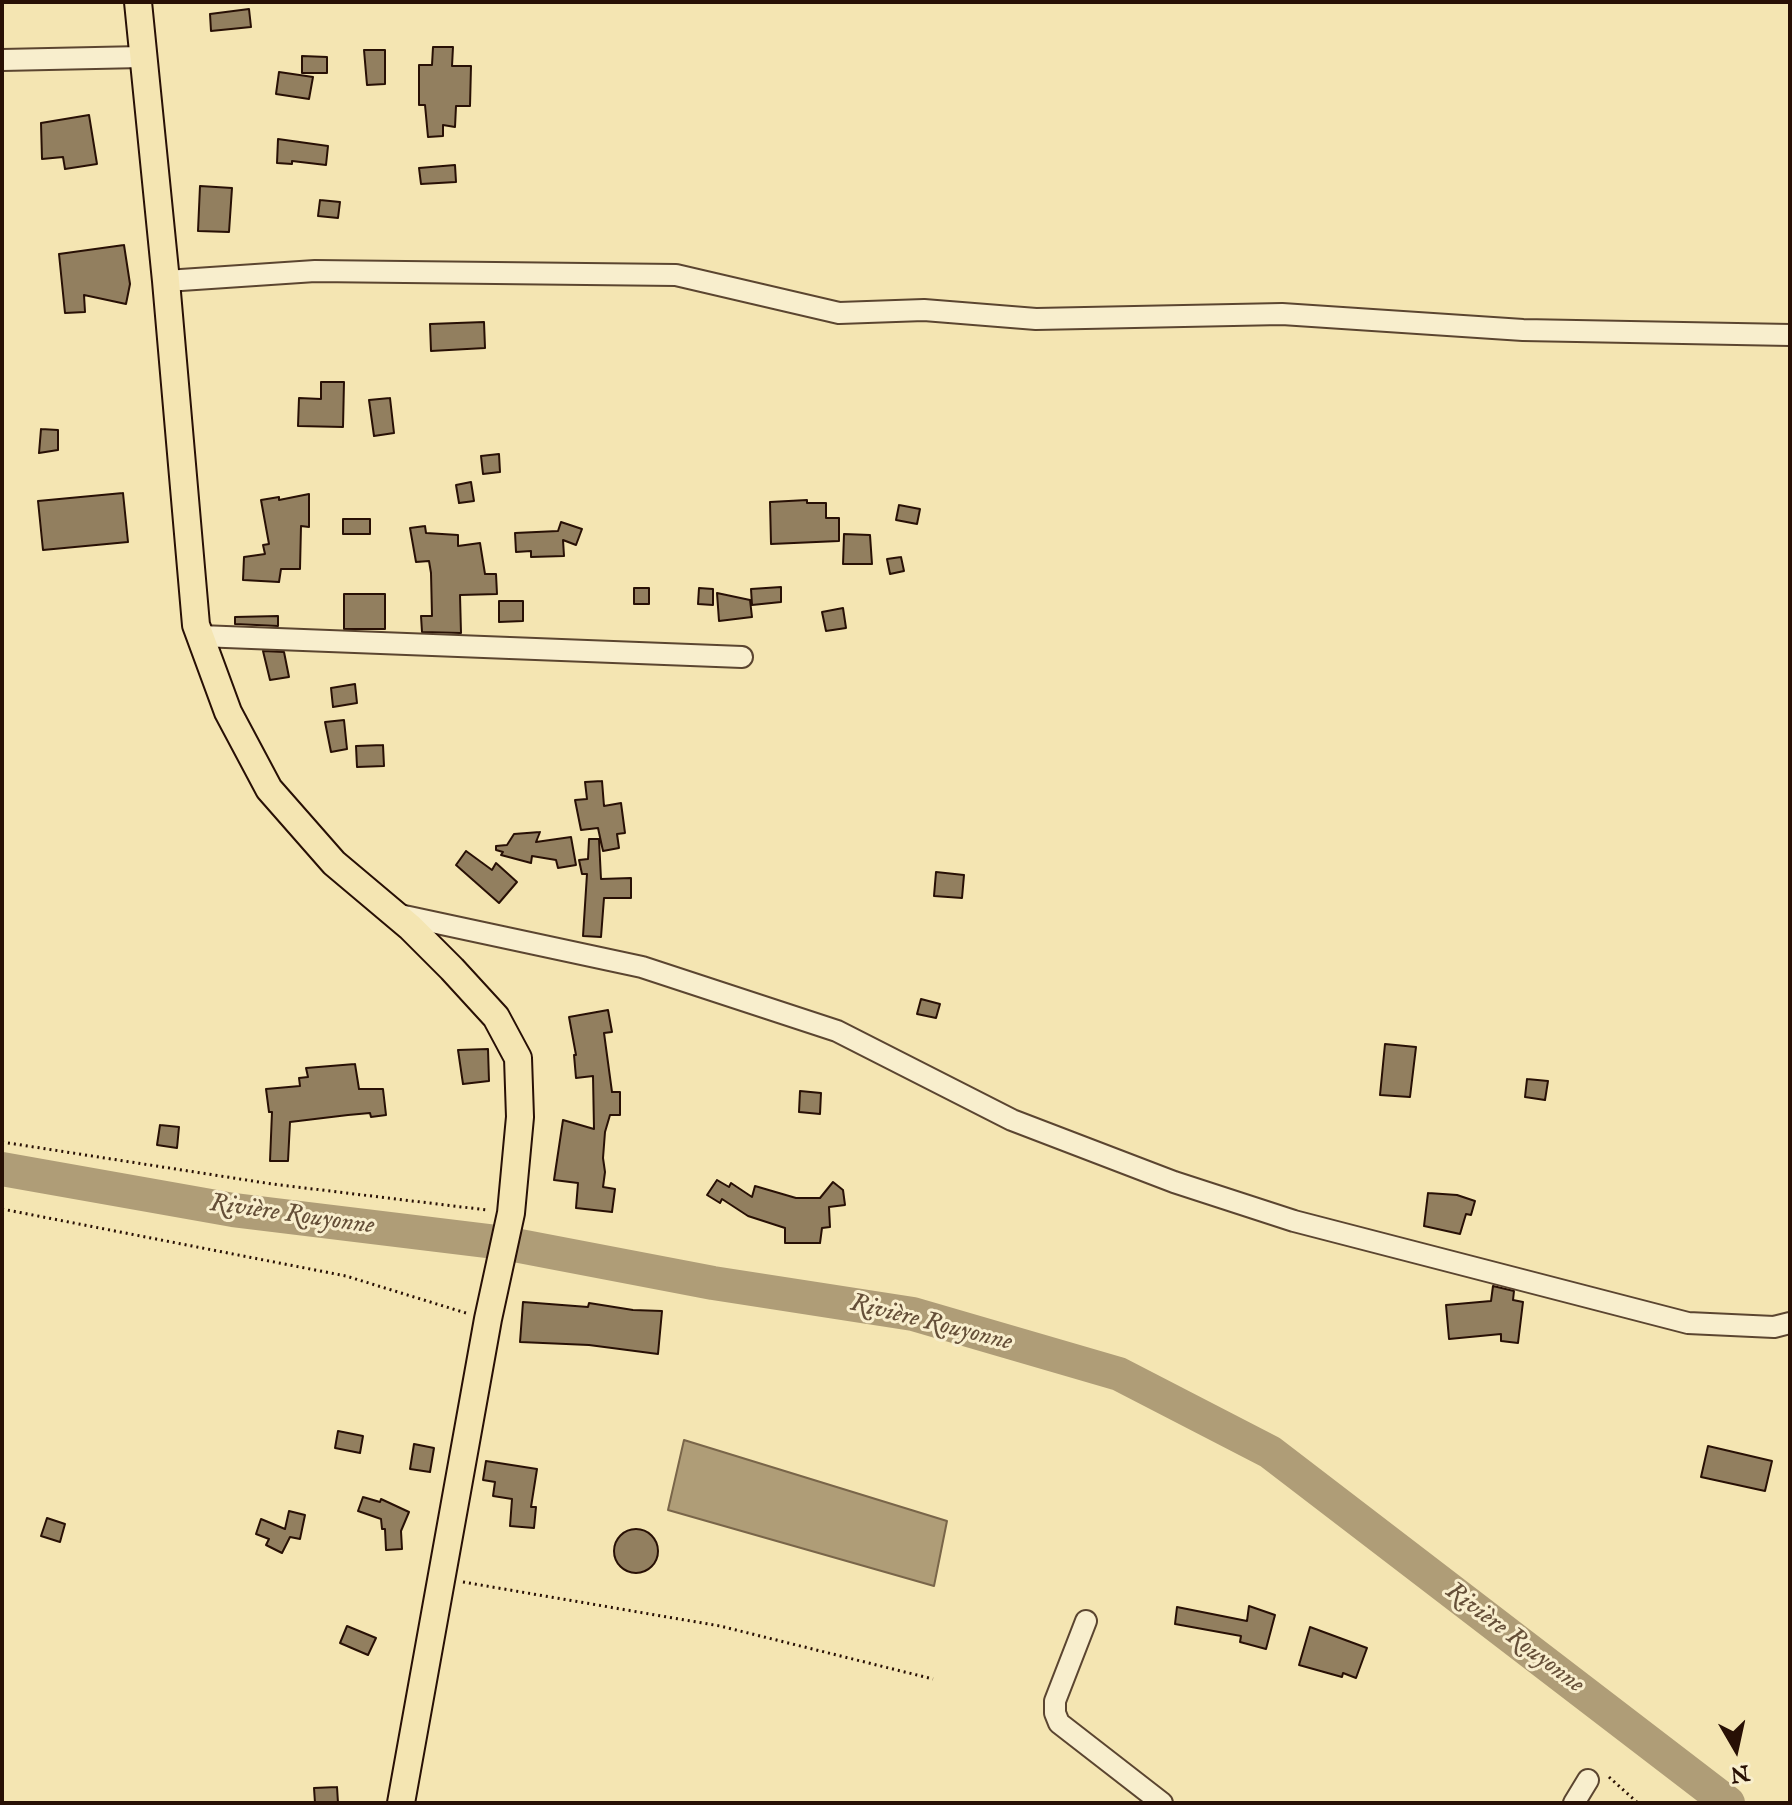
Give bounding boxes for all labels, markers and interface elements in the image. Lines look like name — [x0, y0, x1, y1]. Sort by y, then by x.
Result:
water label: Rivière Rouyonne — [208, 1189, 376, 1243]
water label: Rivière Rouyonne — [847, 1289, 1015, 1359]
water label: Rivière Rouyonne — [1438, 1577, 1590, 1701]
north arrow — [1696, 1709, 1776, 1789]
text: N — [1728, 1757, 1751, 1788]

